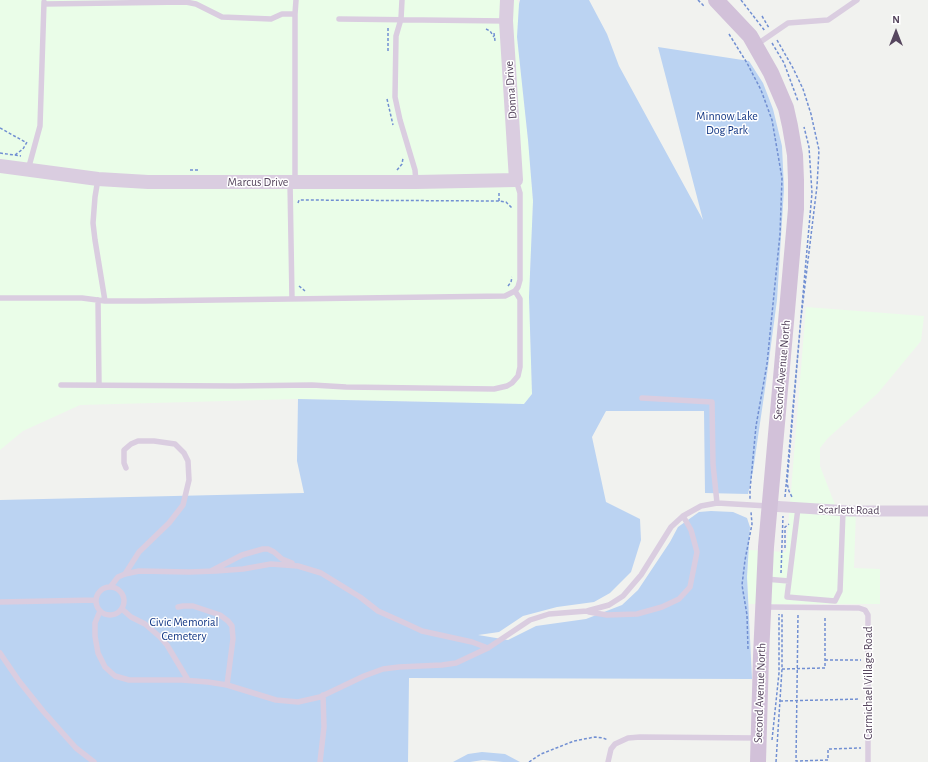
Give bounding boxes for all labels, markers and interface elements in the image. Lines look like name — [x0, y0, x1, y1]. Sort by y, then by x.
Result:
north arrow — [876, 12, 916, 52]
text: N — [892, 14, 900, 25]
street label: Donna Drive — [502, 60, 520, 120]
park label: Minnow Lake Dog Park — [696, 109, 758, 137]
street label: Marcus Drive — [228, 175, 288, 189]
street label: Second Avenue North — [770, 319, 794, 421]
street label: Scarlett Road — [818, 502, 880, 518]
park label: Civic Memorial Cemetery — [149, 615, 219, 643]
street label: Carmichael Village Road — [861, 626, 875, 740]
street label: Second Avenue North — [751, 643, 769, 743]

